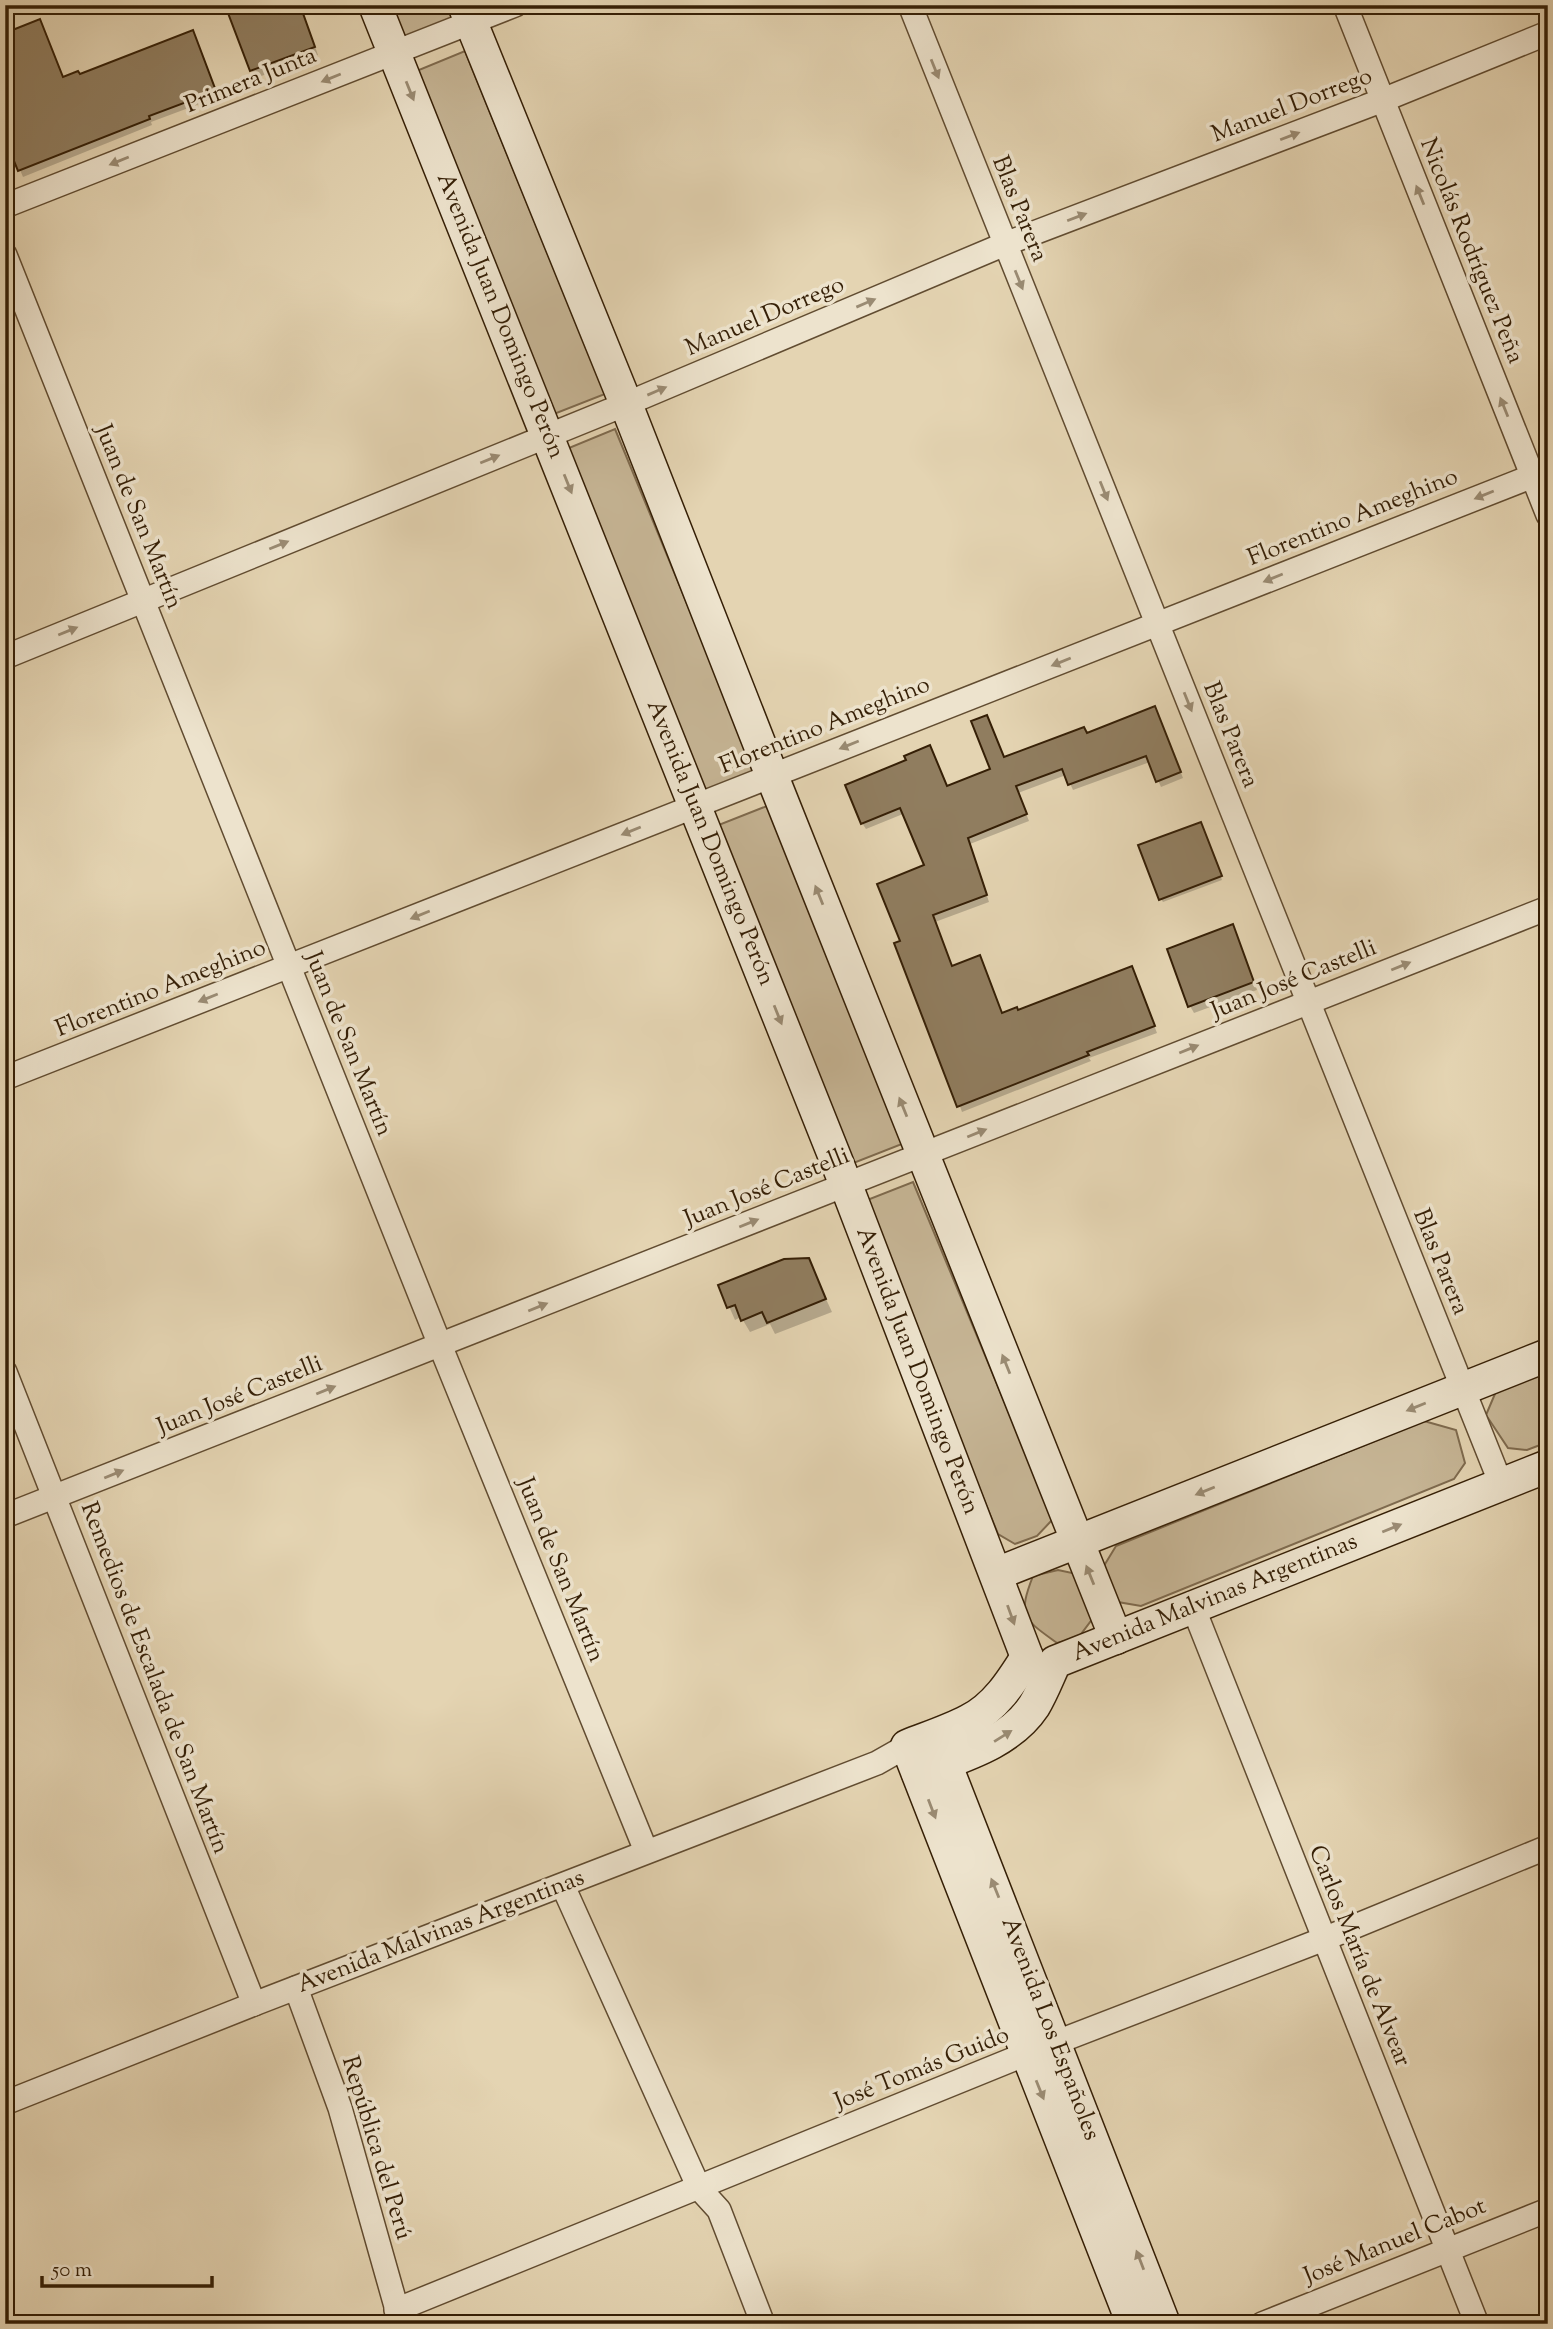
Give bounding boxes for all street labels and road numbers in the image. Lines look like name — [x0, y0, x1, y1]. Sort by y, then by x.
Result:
street label: Primera Junta — [180, 39, 322, 123]
street label: Manuel Dorrego — [1207, 60, 1377, 152]
street label: Nicolás Rodríguez Peña — [1410, 133, 1532, 369]
street label: Blas Parera — [982, 151, 1056, 267]
street label: Avenida Juan Domingo Perón — [427, 168, 573, 464]
street label: Manuel Dorrego — [680, 268, 850, 366]
street label: Juan de San Martín — [85, 418, 191, 614]
street label: Florentino Ameghino — [1243, 460, 1463, 576]
street label: Florentino Ameghino — [715, 668, 935, 784]
street label: Blas Parera — [1193, 677, 1267, 793]
street label: Avenida Juan Domingo Perón — [637, 695, 783, 991]
street label: Florentino Ameghino — [51, 931, 271, 1047]
street label: Juan José Castelli — [1204, 931, 1382, 1029]
street label: Juan de San Martín — [295, 945, 401, 1141]
street label: Juan José Castelli — [677, 1139, 855, 1237]
street label: Blas Parera — [1403, 1204, 1477, 1320]
street label: Avenida Juan Domingo Perón — [846, 1222, 988, 1520]
street label: Juan José Castelli — [150, 1347, 328, 1445]
street label: Juan de San Martín — [507, 1471, 613, 1667]
street label: Remedios de Escalada de San Martín — [71, 1497, 237, 1859]
street label: Avenida Malvinas Argentinas — [1067, 1525, 1363, 1671]
street label: Carlos María de Alvear — [1299, 1840, 1419, 2072]
street label: Avenida Malvinas Argentinas — [293, 1861, 589, 2003]
street label: Avenida Los Españoles — [992, 1913, 1108, 2145]
street label: José Tomás Guido — [828, 2018, 1014, 2120]
street label: República del Perú — [332, 2052, 420, 2244]
street label: José Manuel Cabot — [1297, 2190, 1491, 2295]

